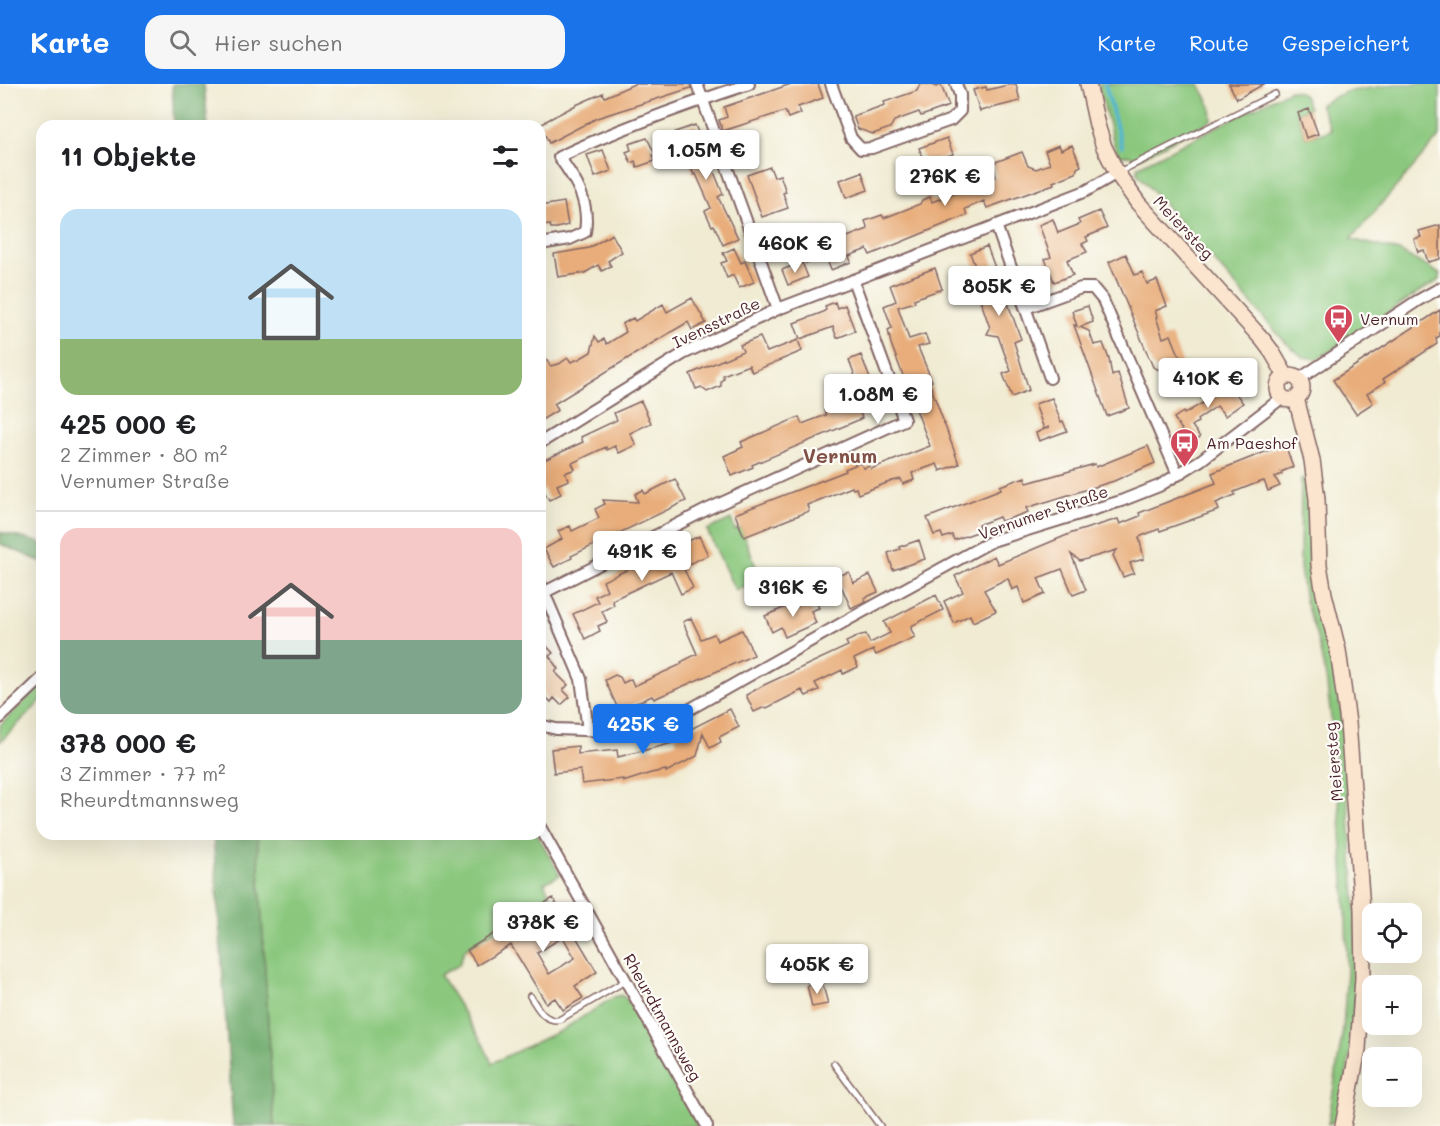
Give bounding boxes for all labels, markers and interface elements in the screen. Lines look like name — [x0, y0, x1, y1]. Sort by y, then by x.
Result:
search box — [145, 15, 565, 69]
text: Karte — [30, 24, 109, 60]
icon: search — [166, 26, 199, 59]
text: Hier suchen — [214, 28, 342, 57]
text: Karte — [1098, 29, 1156, 56]
text: Route — [1189, 29, 1249, 56]
text: Gespeichert — [1282, 29, 1410, 56]
pin: 1.05M € — [651, 130, 761, 181]
text: 1.05M € — [666, 136, 746, 162]
text: 11 Objekte — [60, 139, 196, 173]
icon: filters — [489, 140, 522, 173]
pin: 276K € — [896, 156, 994, 207]
text: 276K € — [910, 162, 981, 188]
street label: Meiersteg — [1149, 191, 1219, 263]
pin: 460K € — [746, 223, 844, 274]
text: 460K € — [758, 229, 832, 255]
icon: home — [237, 248, 345, 356]
pin: 805K € — [950, 266, 1048, 317]
text: 805K € — [962, 272, 1036, 298]
street label: Ivensstraße — [669, 292, 763, 352]
bus stop icon: Vernum — [1323, 302, 1355, 344]
place label: Vernum — [1360, 308, 1419, 329]
pin: 410K € — [1159, 358, 1257, 409]
text: 410K € — [1173, 364, 1243, 390]
pin: 1.08M € — [823, 374, 933, 425]
text: 1.08M € — [838, 380, 918, 406]
text: 425 000 € — [60, 407, 196, 441]
bus stop icon: Am Paeshof — [1169, 426, 1201, 468]
place label: Am Paeshof — [1206, 432, 1298, 453]
text: 2 Zimmer · 80 m² — [60, 441, 227, 467]
district label: Vernum — [803, 442, 877, 468]
text: Vernumer Straße — [60, 467, 230, 493]
street label: Vernumer Straße — [975, 480, 1111, 544]
pin: 491K € — [593, 531, 691, 582]
text: 491K € — [607, 537, 677, 563]
icon: home — [237, 567, 345, 675]
pin: 316K € — [744, 567, 842, 618]
text: 316K € — [758, 573, 828, 599]
pin: 425K € — [594, 704, 692, 755]
text: 425K € — [607, 710, 679, 736]
street label: Meiersteg — [1319, 721, 1347, 803]
text: 378 000 € — [60, 726, 196, 760]
text: 3 Zimmer · 77 m² — [60, 760, 226, 786]
text: Rheurdtmannsweg — [60, 786, 239, 812]
pin: 378K € — [494, 902, 592, 953]
map controls — [1362, 903, 1422, 1107]
button: locate — [1362, 903, 1422, 963]
text: 378K € — [507, 908, 579, 934]
pin: 405K € — [768, 944, 866, 995]
street label: Rheurdtmannsweg — [619, 949, 707, 1085]
text: 405K € — [780, 950, 854, 976]
button: + — [1362, 975, 1422, 1035]
button: − — [1362, 1047, 1422, 1107]

